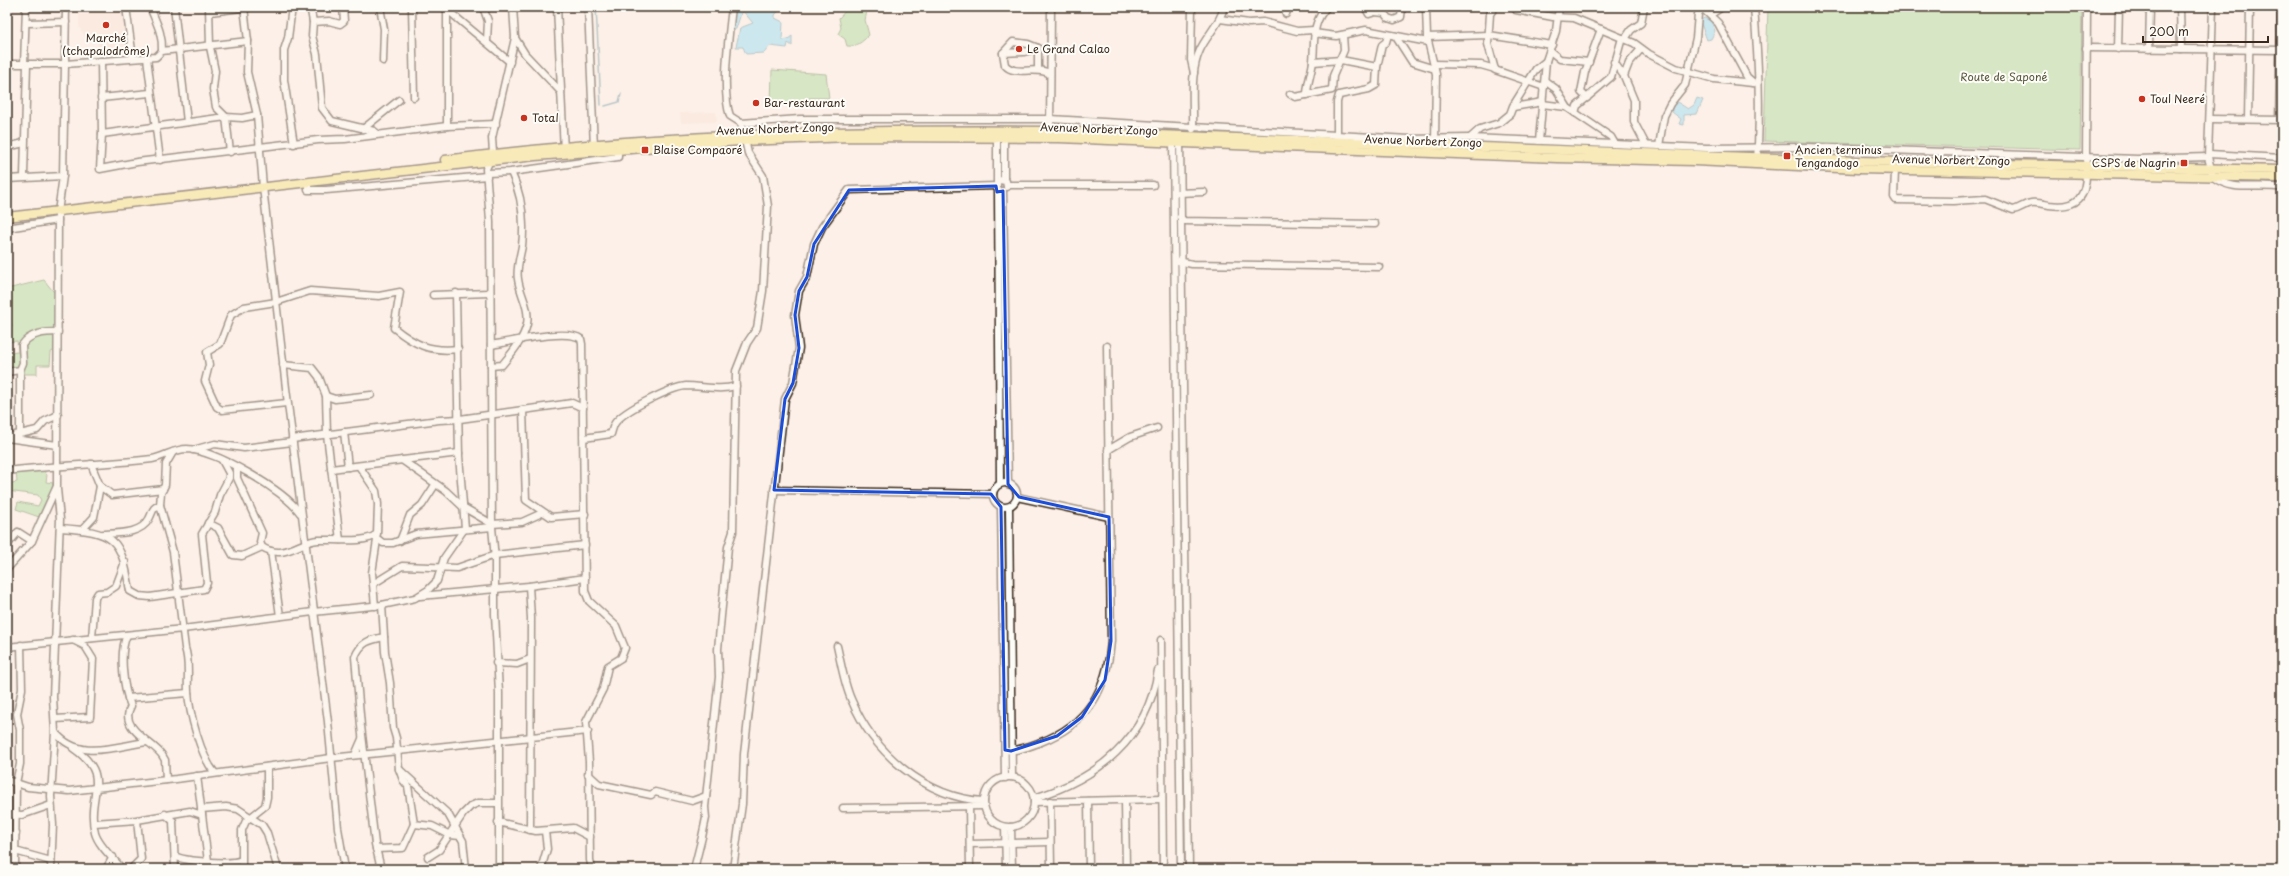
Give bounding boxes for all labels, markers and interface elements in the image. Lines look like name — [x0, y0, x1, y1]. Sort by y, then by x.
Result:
scale bar — [2143, 18, 2268, 44]
marker: Marché (tchapalodrôme) — [101, 20, 111, 30]
text: 200 m — [2149, 22, 2189, 40]
place label: Marché (tchapalodrôme) — [62, 29, 150, 59]
place label: Le Grand Calao — [1027, 40, 1110, 57]
marker: Le Grand Calao — [1014, 44, 1024, 54]
park label: Route de Saponé — [1960, 68, 2048, 85]
place label: Toul Neeré — [2150, 90, 2205, 107]
place label: Bar-restaurant — [764, 94, 845, 111]
marker: Toul Neeré — [2137, 94, 2147, 104]
marker: Bar-restaurant — [751, 98, 761, 108]
place label: Total — [532, 109, 559, 126]
marker: Total — [519, 113, 529, 123]
street label: Avenue Norbert Zongo — [716, 118, 834, 139]
street label: Avenue Norbert Zongo — [1040, 118, 1158, 139]
street label: Avenue Norbert Zongo — [1364, 130, 1482, 151]
place label: Blaise Compaoré — [653, 141, 742, 158]
place label: Ancien terminus Tengandogo — [1795, 141, 1882, 171]
marker: Blaise Compaoré — [640, 145, 650, 155]
street label: Avenue Norbert Zongo — [1892, 150, 2010, 169]
marker: Ancien terminus Tengandogo — [1782, 151, 1792, 161]
place label: CSPS de Nagrin — [2092, 154, 2176, 171]
marker: CSPS de Nagrin — [2179, 158, 2189, 168]

